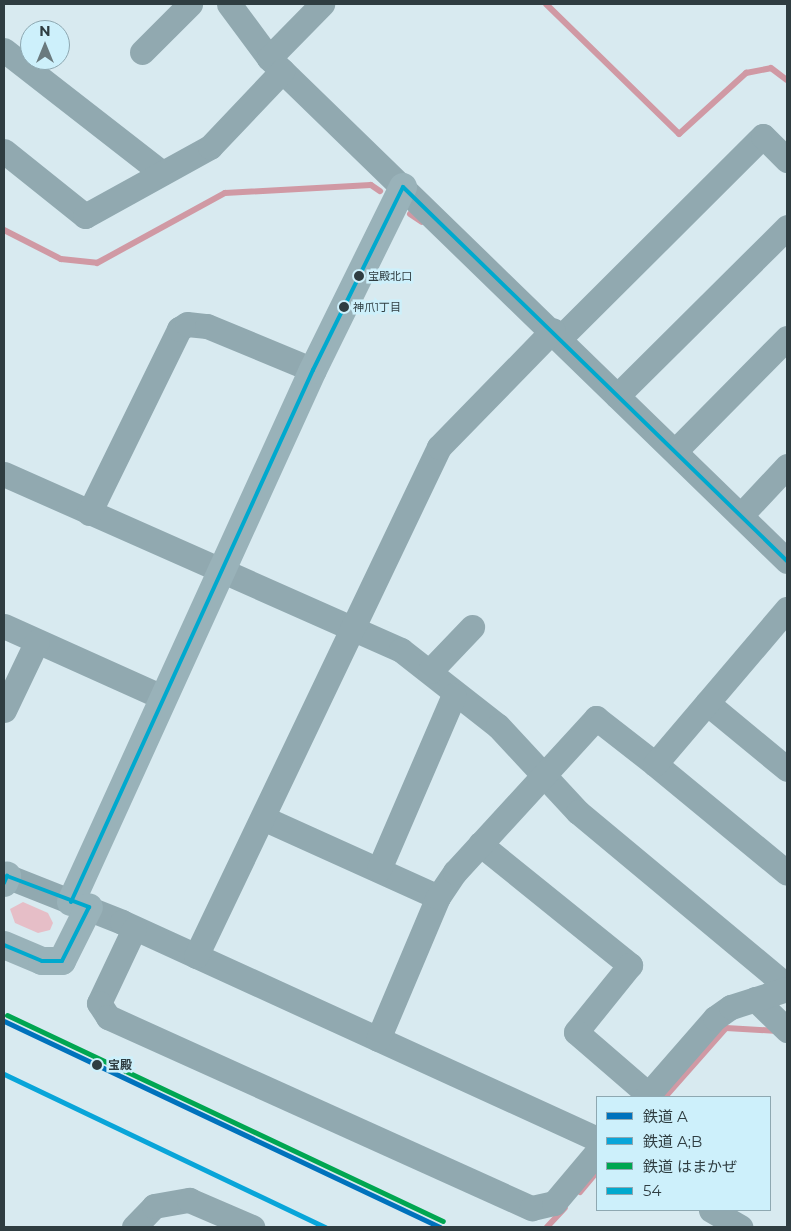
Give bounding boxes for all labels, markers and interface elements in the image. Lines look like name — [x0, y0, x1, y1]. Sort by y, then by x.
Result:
north arrow — [20, 20, 70, 70]
text: N — [39, 22, 51, 40]
place label: 宝殿北口 — [368, 269, 412, 283]
marker: 宝殿北口 — [354, 271, 364, 281]
place label: 神爪1丁目 — [353, 300, 401, 314]
marker: 神爪1丁目 — [339, 302, 349, 312]
marker: 宝殿 — [90, 1058, 104, 1072]
place label: 宝殿 — [108, 1058, 132, 1072]
legend — [596, 1096, 771, 1211]
text: 鉄道 A — [643, 1107, 688, 1126]
text: 鉄道 A;B — [643, 1132, 702, 1151]
text: 鉄道 はまかぜ — [643, 1157, 737, 1176]
text: 54 — [643, 1181, 661, 1200]

